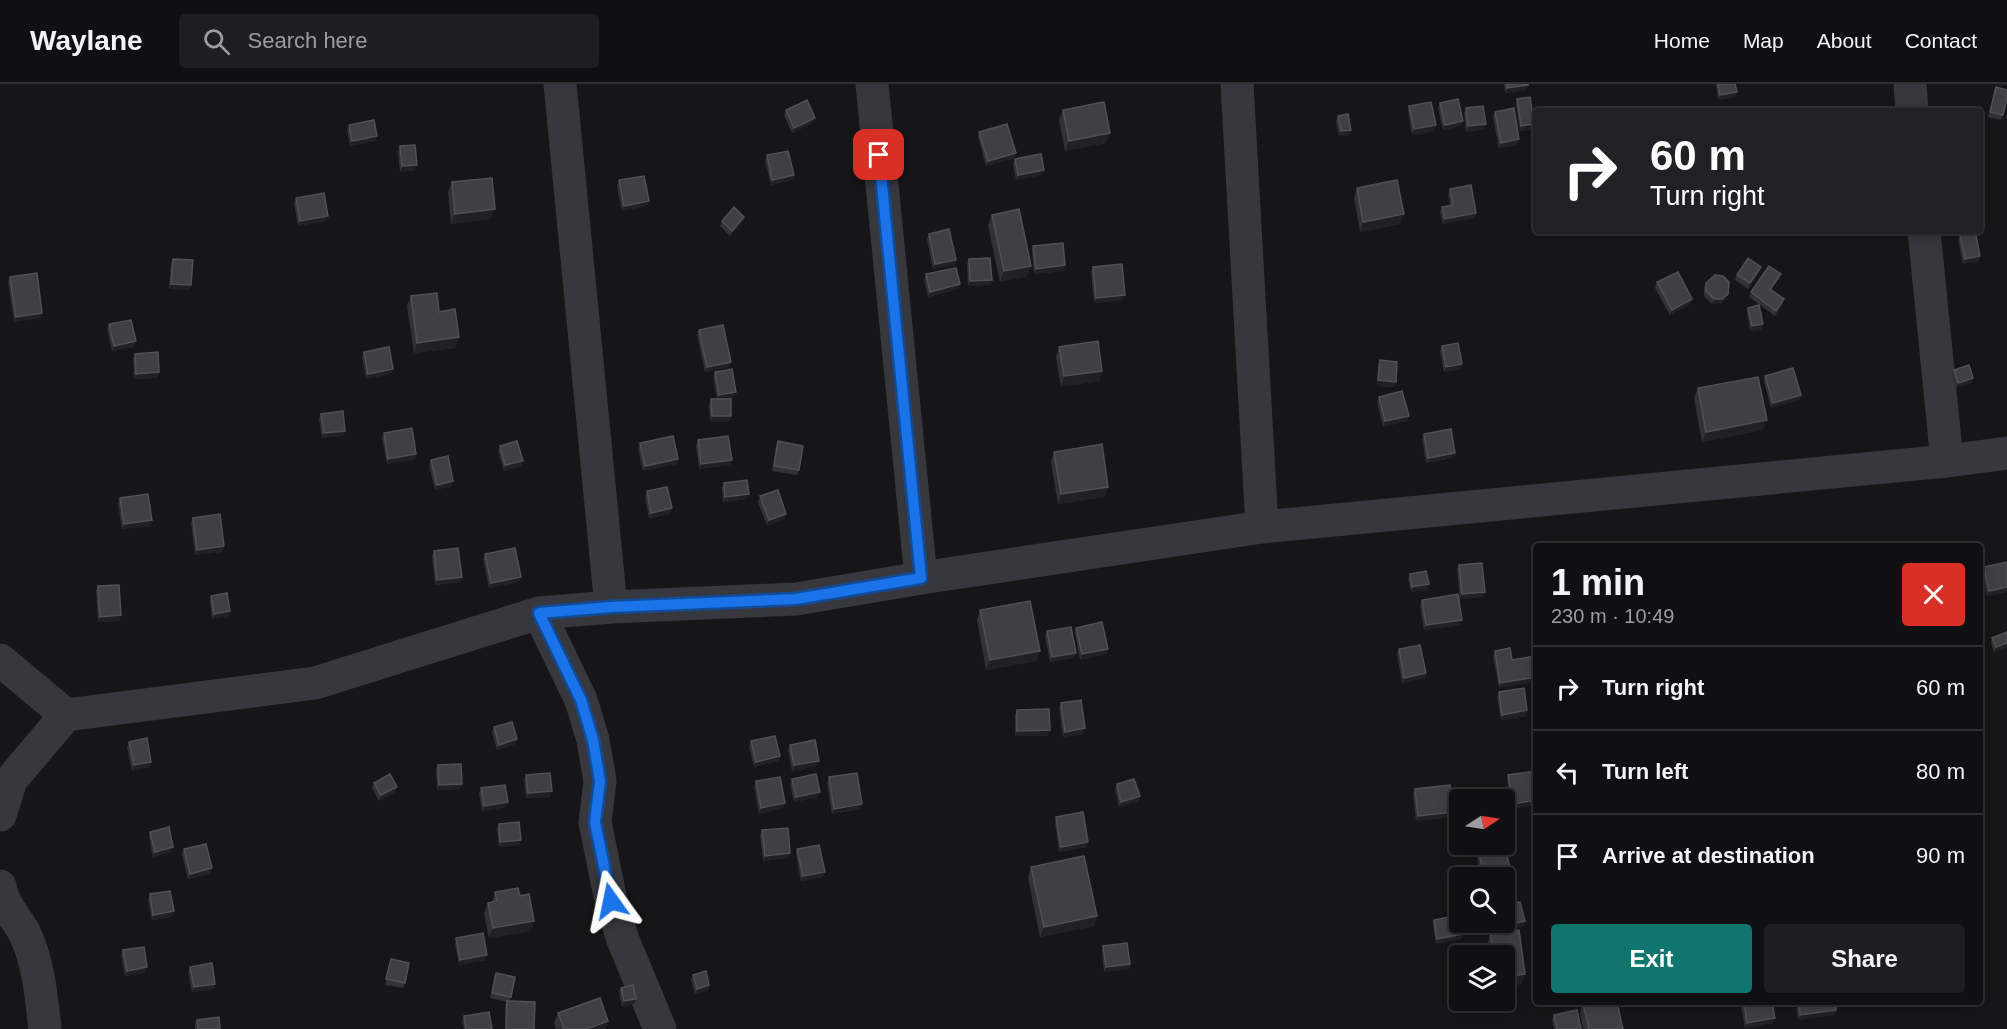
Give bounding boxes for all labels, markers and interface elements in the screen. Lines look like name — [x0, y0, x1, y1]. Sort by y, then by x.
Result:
search box — [179, 14, 599, 68]
text: Waylane — [30, 25, 143, 56]
icon: search — [200, 25, 233, 58]
text: Search here — [248, 28, 367, 53]
text: Home — [1654, 29, 1710, 52]
text: Map — [1743, 29, 1784, 52]
text: About — [1817, 29, 1872, 52]
text: Contact — [1905, 29, 1977, 52]
pin — [853, 129, 904, 180]
icon: right — [1551, 132, 1629, 210]
text: 60 m — [1650, 132, 1746, 179]
icon: arrive — [862, 138, 895, 171]
text: Turn right — [1650, 181, 1765, 211]
text: 1 min — [1551, 562, 1645, 603]
button: close — [1902, 563, 1965, 626]
text: 230 m · 10:49 — [1551, 605, 1674, 627]
icon: right — [1551, 672, 1584, 705]
text: Turn right — [1602, 675, 1704, 700]
text: 60 m — [1916, 675, 1965, 700]
icon: left — [1551, 756, 1584, 789]
text: Turn left — [1602, 759, 1688, 784]
text: 80 m — [1916, 759, 1965, 784]
north arrow — [1449, 789, 1515, 855]
map controls — [1449, 789, 1515, 1011]
icon: arrive — [1551, 840, 1584, 873]
text: Arrive at destination — [1602, 843, 1815, 868]
text: 90 m — [1916, 843, 1965, 868]
button: search — [1449, 867, 1515, 933]
position arrow — [579, 869, 643, 933]
button: Exit — [1551, 924, 1752, 993]
button: Share — [1764, 924, 1965, 993]
button: layers — [1449, 945, 1515, 1011]

